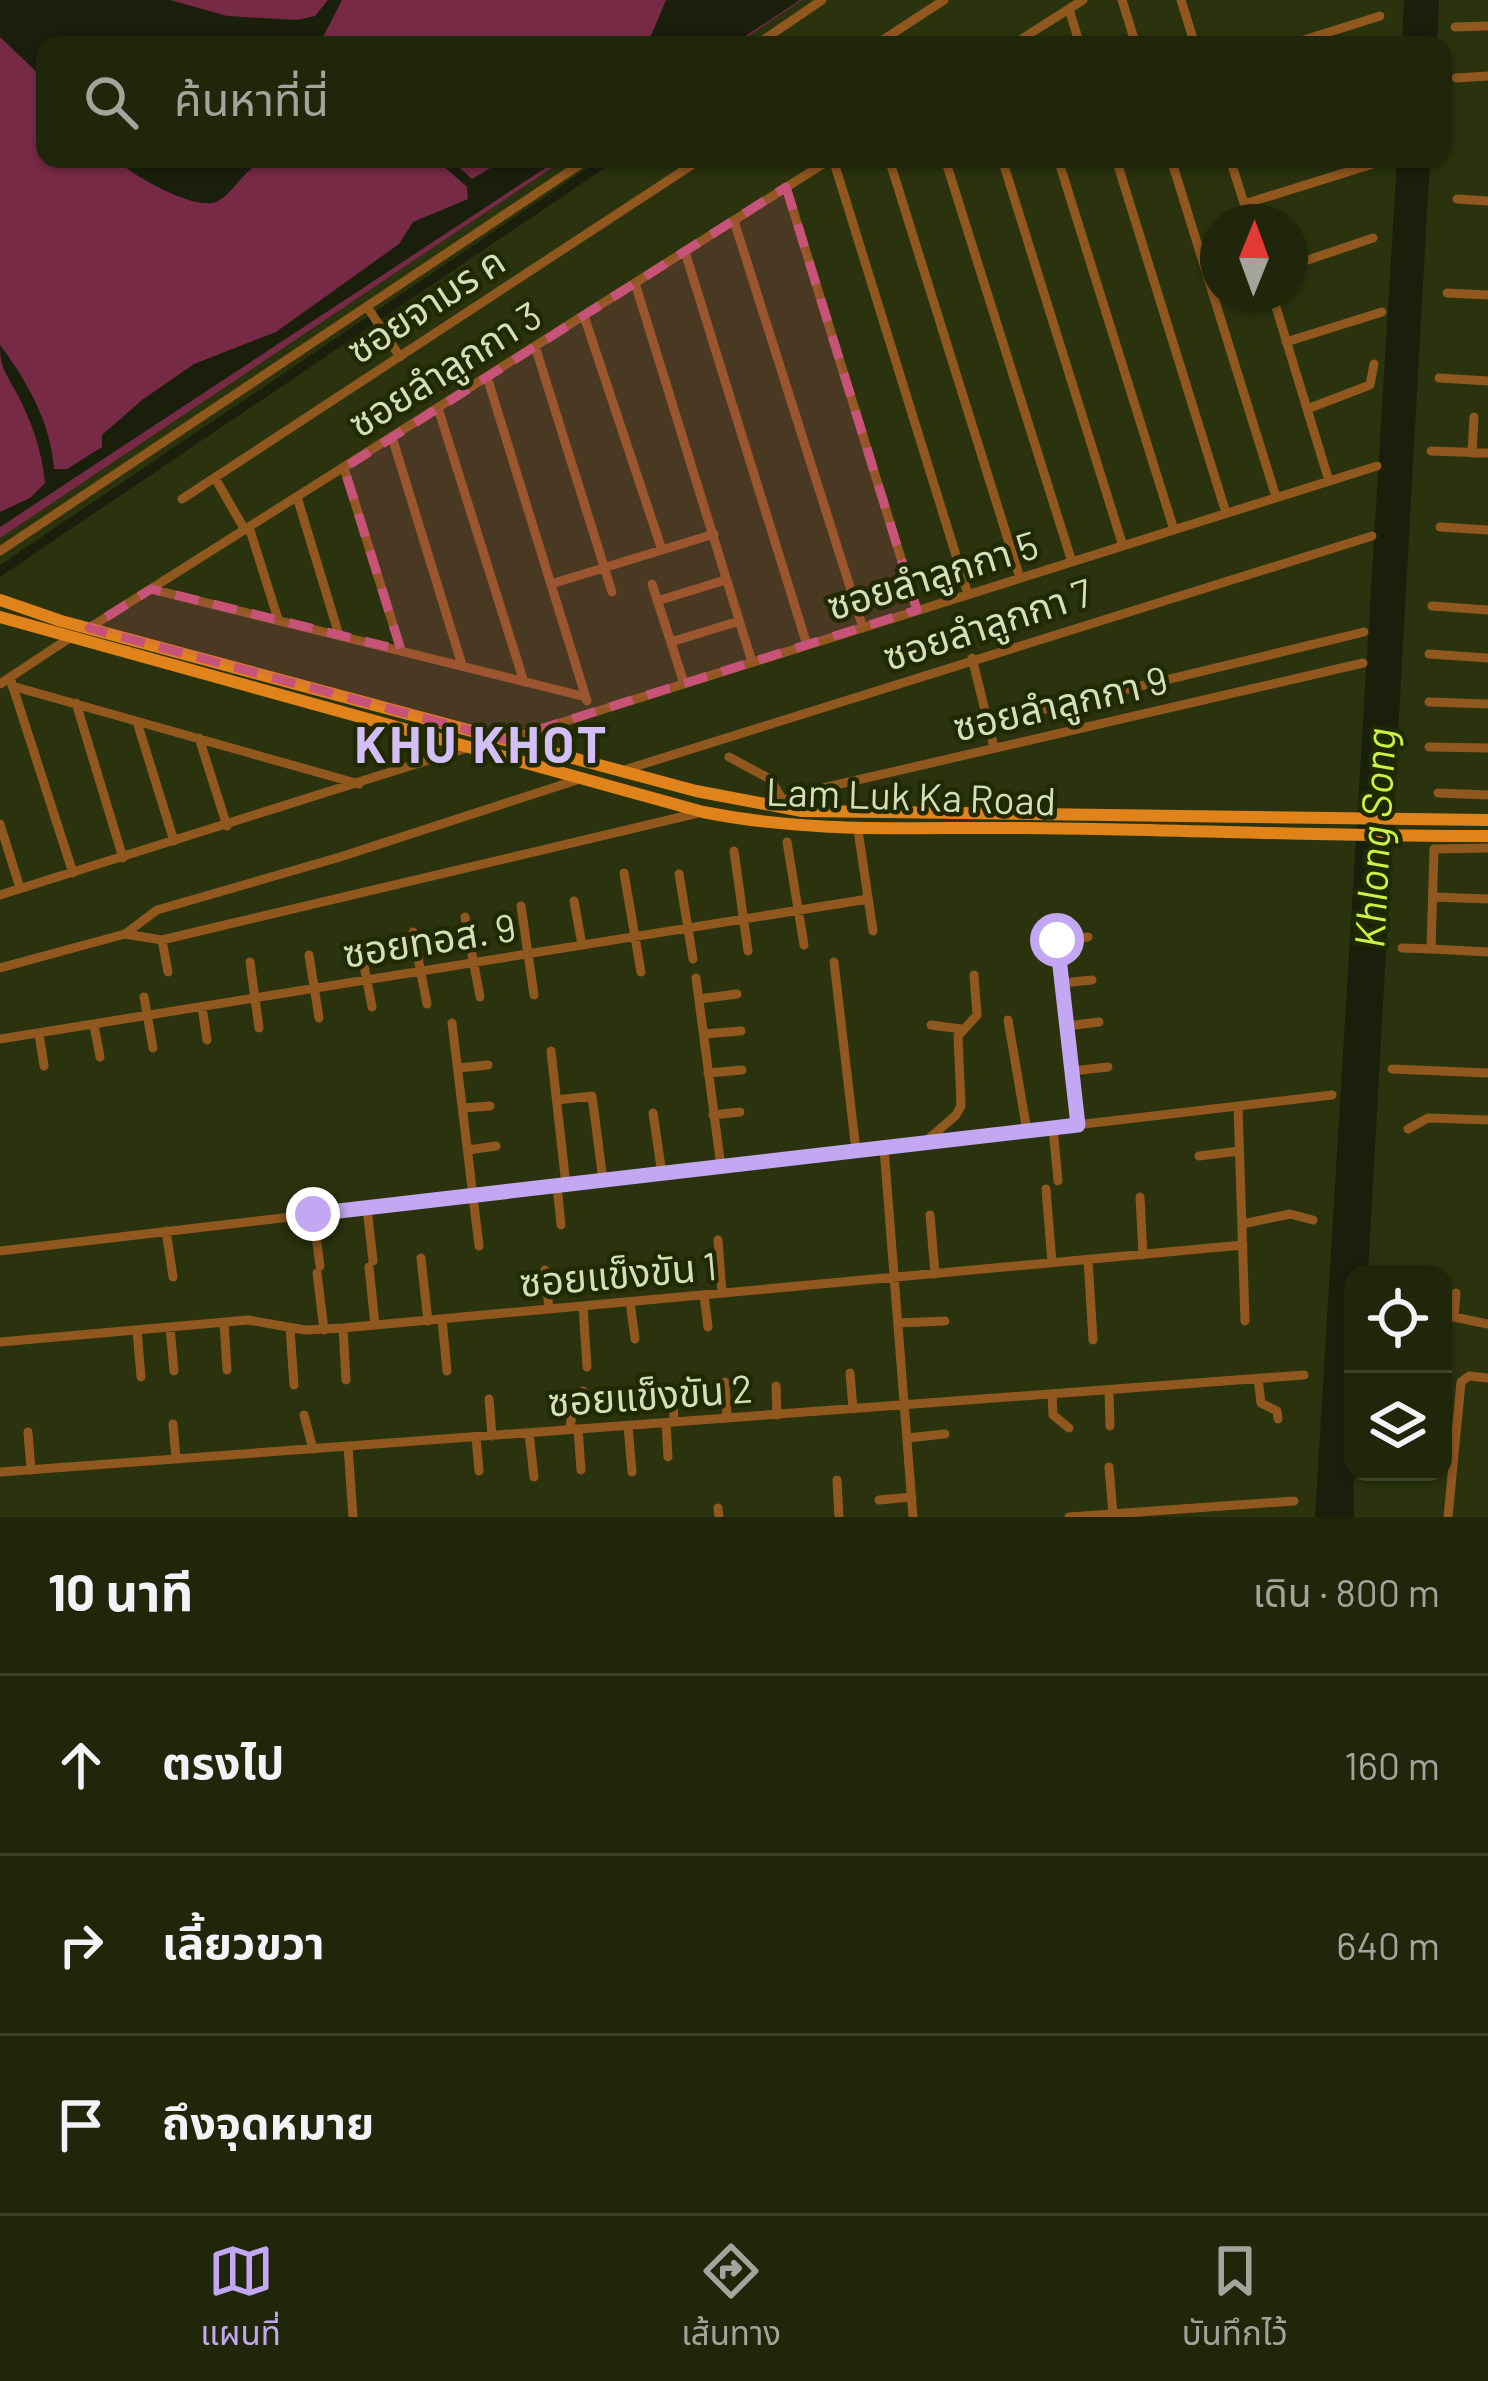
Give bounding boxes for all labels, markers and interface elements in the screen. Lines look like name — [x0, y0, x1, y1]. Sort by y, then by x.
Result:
search box — [36, 36, 1452, 168]
icon: search — [78, 69, 144, 135]
text: ค้นหาที่นี่ — [174, 71, 329, 125]
north arrow — [1200, 204, 1308, 312]
street label: ซอยจามร ค — [337, 236, 513, 372]
street label: ซอยลำลูกกา 3 — [339, 290, 550, 447]
street label: ซอยลำลูกกา 5 — [821, 520, 1044, 630]
street label: ซอยลำลูกกา 7 — [877, 567, 1098, 681]
street label: ซอยลำลูกกา 9 — [948, 655, 1172, 751]
district label: KHU KHOT — [354, 712, 610, 773]
water label: Khlong Song — [1342, 727, 1405, 949]
street label: Lam Luk Ka Road — [765, 766, 1057, 824]
street label: ซอยทอส. 9 — [339, 902, 519, 976]
route start — [1030, 913, 1084, 967]
route end — [286, 1187, 340, 1241]
street label: ซอยแข็งขัน 1 — [517, 1241, 719, 1305]
map controls — [1344, 1265, 1452, 1481]
button: locate — [1344, 1265, 1452, 1373]
street label: ซอยแข็งขัน 2 — [546, 1363, 754, 1425]
button: layers — [1344, 1373, 1452, 1481]
text: 10 นาที — [48, 1560, 193, 1621]
text: เดิน · 800 m — [1253, 1568, 1440, 1615]
icon: ahead — [48, 1732, 114, 1798]
text: ตรงไป — [162, 1734, 284, 1788]
text: 160 m — [1344, 1741, 1440, 1788]
icon: right — [48, 1912, 114, 1978]
text: เลี้ยวขวา — [162, 1914, 325, 1968]
text: 640 m — [1336, 1921, 1440, 1968]
icon: arrive — [48, 2092, 114, 2158]
text: ถึงจุดหมาย — [162, 2094, 374, 2148]
tab: แผนที่ — [200, 2238, 281, 2360]
tab: เส้นทาง — [681, 2238, 781, 2360]
tab: บันทึกไว้ — [1182, 2238, 1288, 2360]

